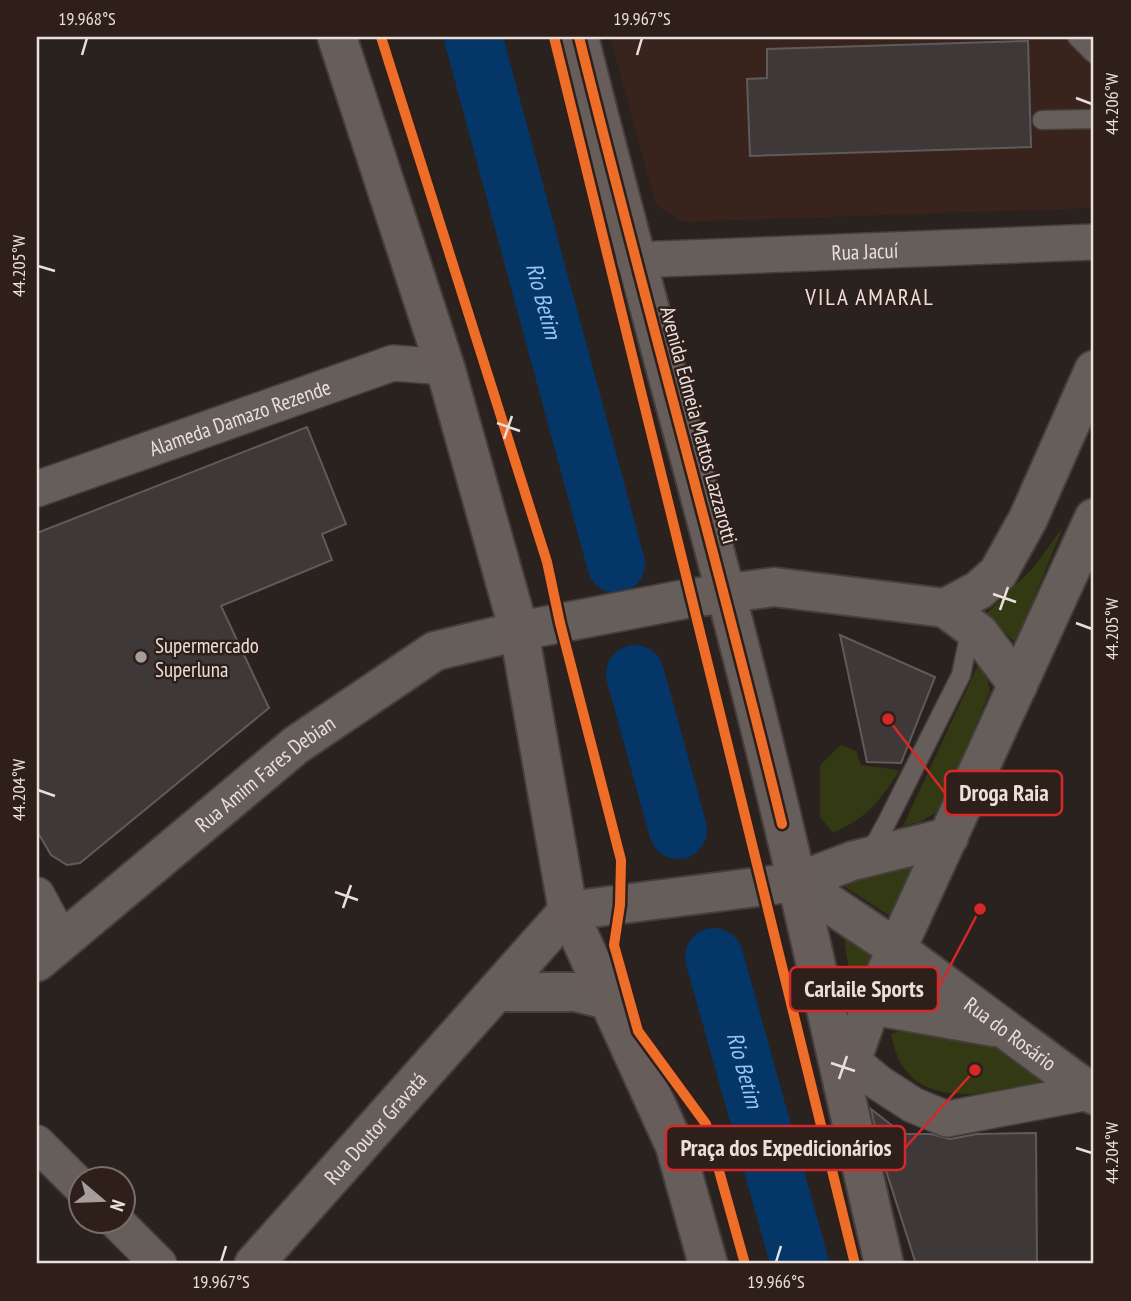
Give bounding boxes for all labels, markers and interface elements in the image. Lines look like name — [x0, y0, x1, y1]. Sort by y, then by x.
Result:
text: 19.968°S — [58, 7, 116, 30]
text: 19.967°S — [613, 7, 671, 30]
text: 44.206°W — [1100, 73, 1123, 135]
text: 44.205°W — [7, 235, 30, 297]
street label: Rua Jacuí — [831, 236, 899, 266]
water label: Rio Betim — [520, 259, 569, 344]
district label: VILA AMARAL — [804, 282, 935, 311]
street label: Avenida Edmeia Mattos Lazzarotti — [654, 303, 744, 547]
street label: Alameda Damazo Rezende — [145, 373, 334, 462]
text: 44.205°W — [1100, 598, 1123, 660]
place label: Supermercado Superluna — [155, 632, 259, 683]
marker: Supermercado Superluna — [133, 649, 149, 665]
street label: Rua Amim Fares Debian — [189, 709, 340, 837]
text: 44.204°W — [7, 759, 30, 821]
callout: Droga Raia — [945, 771, 1062, 815]
text: Droga Raia — [959, 778, 1049, 807]
callout: Carlaile Sports — [790, 967, 938, 1011]
text: Carlaile Sports — [804, 974, 924, 1003]
street label: Rua do Rosário — [959, 990, 1062, 1076]
water label: Rio Betim — [721, 1028, 771, 1113]
street label: Rua Doutor Gravatá — [318, 1066, 432, 1190]
text: 44.204°W — [1100, 1122, 1123, 1184]
callout: Praça dos Expedicionários — [666, 1126, 905, 1170]
text: Praça dos Expedicionários — [680, 1133, 892, 1162]
north arrow — [66, 1164, 136, 1234]
text: N — [105, 1197, 131, 1214]
text: 19.967°S — [192, 1270, 250, 1293]
text: 19.966°S — [747, 1270, 805, 1293]

